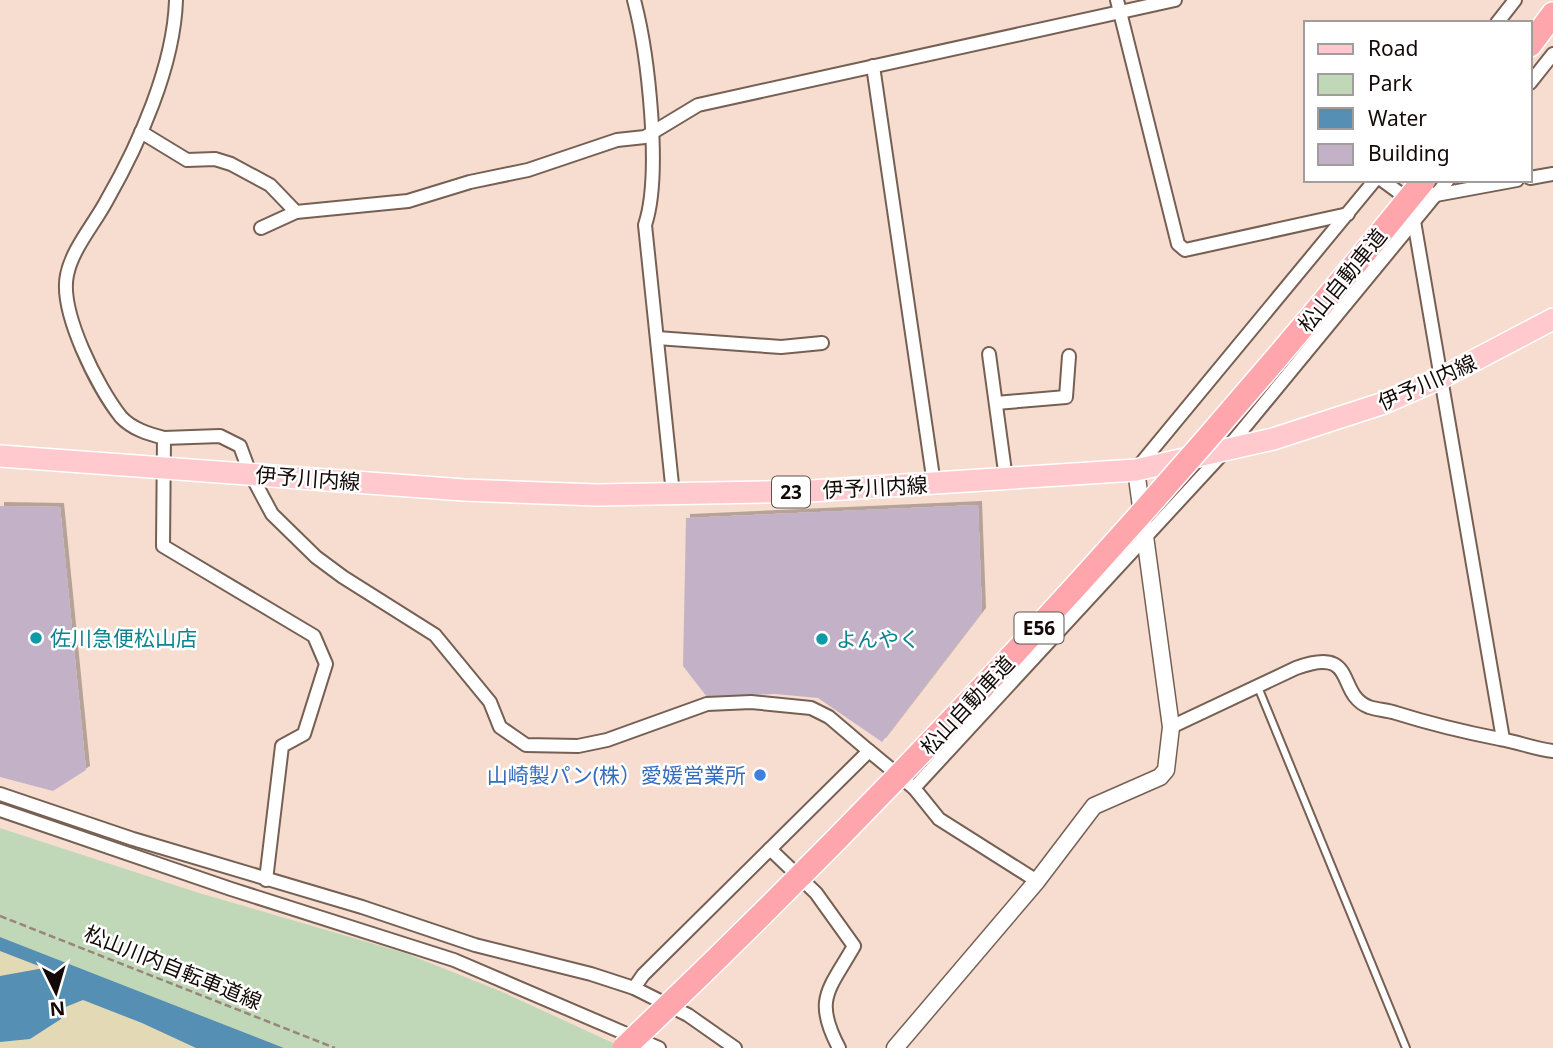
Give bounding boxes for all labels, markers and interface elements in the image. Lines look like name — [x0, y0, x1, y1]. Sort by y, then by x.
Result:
legend — [1304, 21, 1532, 182]
text: Road — [1368, 34, 1418, 62]
text: Park — [1368, 69, 1413, 97]
text: Water — [1368, 104, 1427, 132]
text: Building — [1368, 139, 1450, 167]
street label: 松山自動車道 — [1291, 222, 1393, 338]
street label: 伊予川内線 — [1373, 348, 1481, 416]
street label: 伊予川内線 — [255, 460, 361, 496]
street label: 伊予川内線 — [822, 470, 928, 504]
road number: 23 — [772, 477, 810, 508]
road number: E56 — [1014, 612, 1064, 643]
place label: 佐川急便松山店 — [50, 624, 197, 652]
place label: よんやく — [836, 625, 920, 653]
marker: 佐川急便松山店 — [28, 630, 44, 646]
marker: よんやく — [814, 631, 830, 647]
street label: 松山自動車道 — [914, 649, 1020, 761]
place label: 山崎製パン(株）愛媛営業所 — [487, 761, 746, 789]
marker: 山崎製パン(株）愛媛営業所 — [752, 767, 768, 783]
street label: 松山川内自転車道線 — [80, 919, 266, 1015]
north arrow — [21, 957, 91, 1027]
text: N — [49, 995, 66, 1023]

